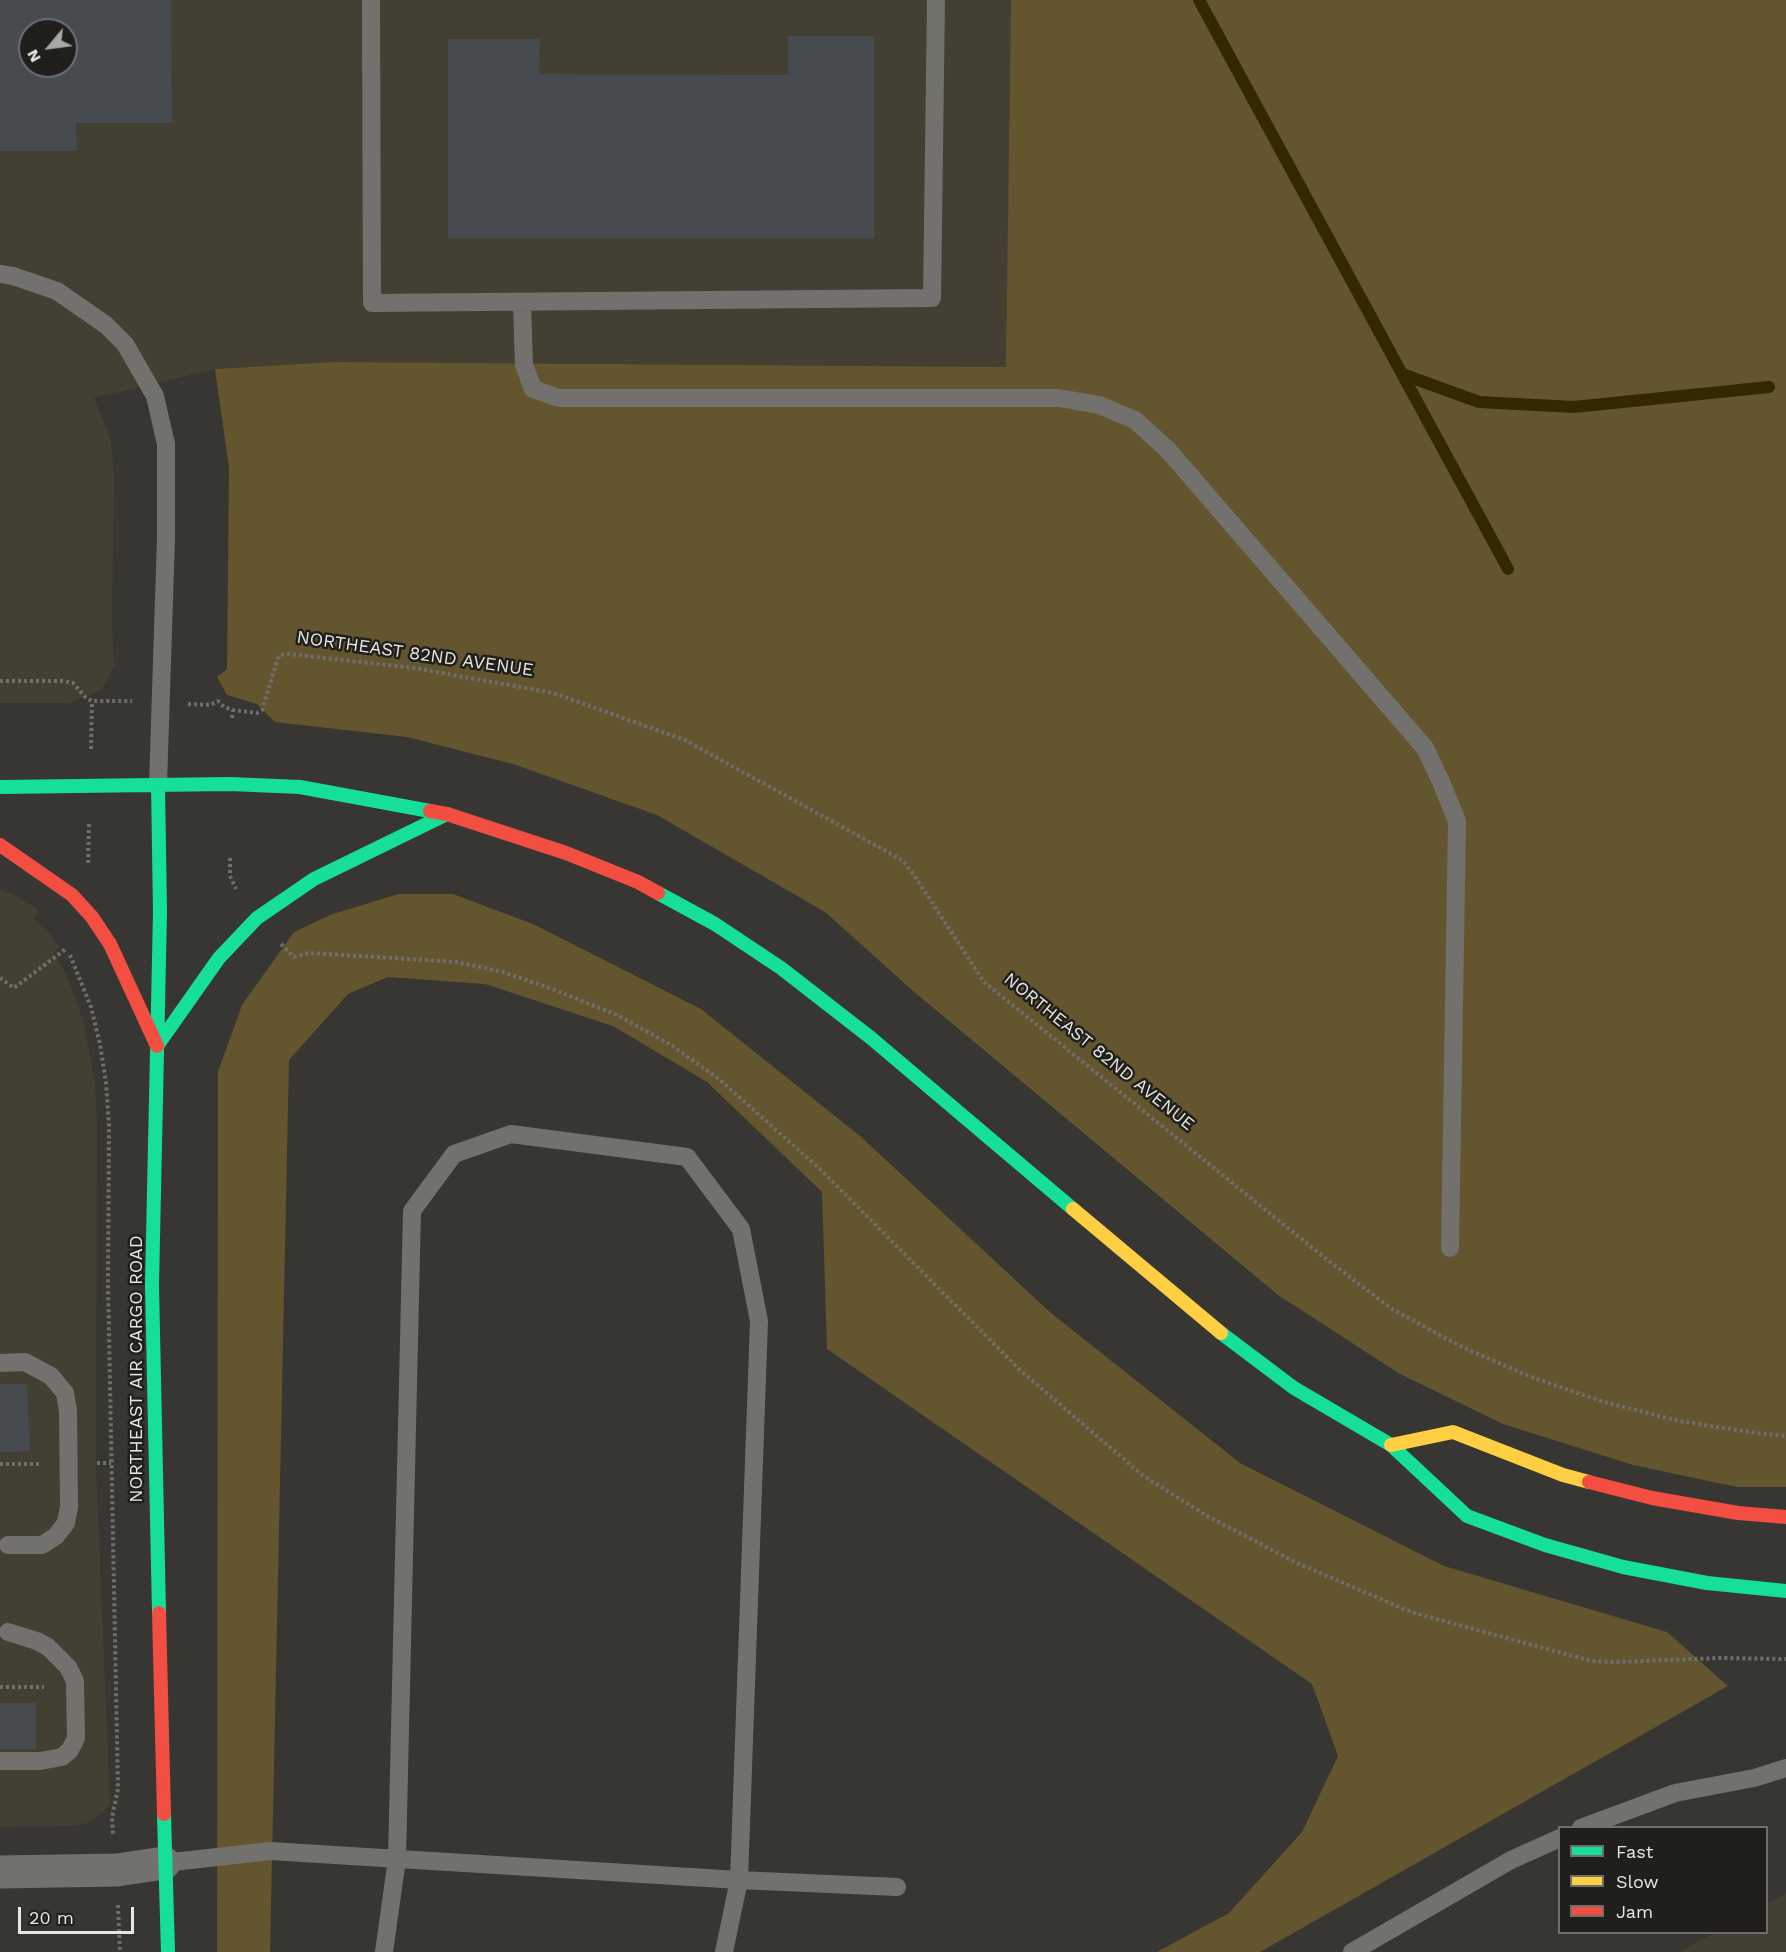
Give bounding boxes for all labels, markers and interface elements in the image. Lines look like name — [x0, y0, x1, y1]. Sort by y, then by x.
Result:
north arrow — [18, 18, 78, 78]
text: N — [22, 46, 45, 66]
street label: NORTHEAST 82ND AVENUE — [295, 627, 535, 681]
street label: NORTHEAST 82ND AVENUE — [999, 968, 1199, 1136]
street label: NORTHEAST AIR CARGO ROAD — [126, 1235, 148, 1503]
legend — [1558, 1826, 1768, 1934]
text: Fast — [1616, 1841, 1653, 1862]
text: Slow — [1616, 1871, 1659, 1892]
scale bar — [21, 1895, 136, 1933]
text: Jam — [1616, 1901, 1653, 1922]
text: 20 m — [29, 1907, 74, 1928]

